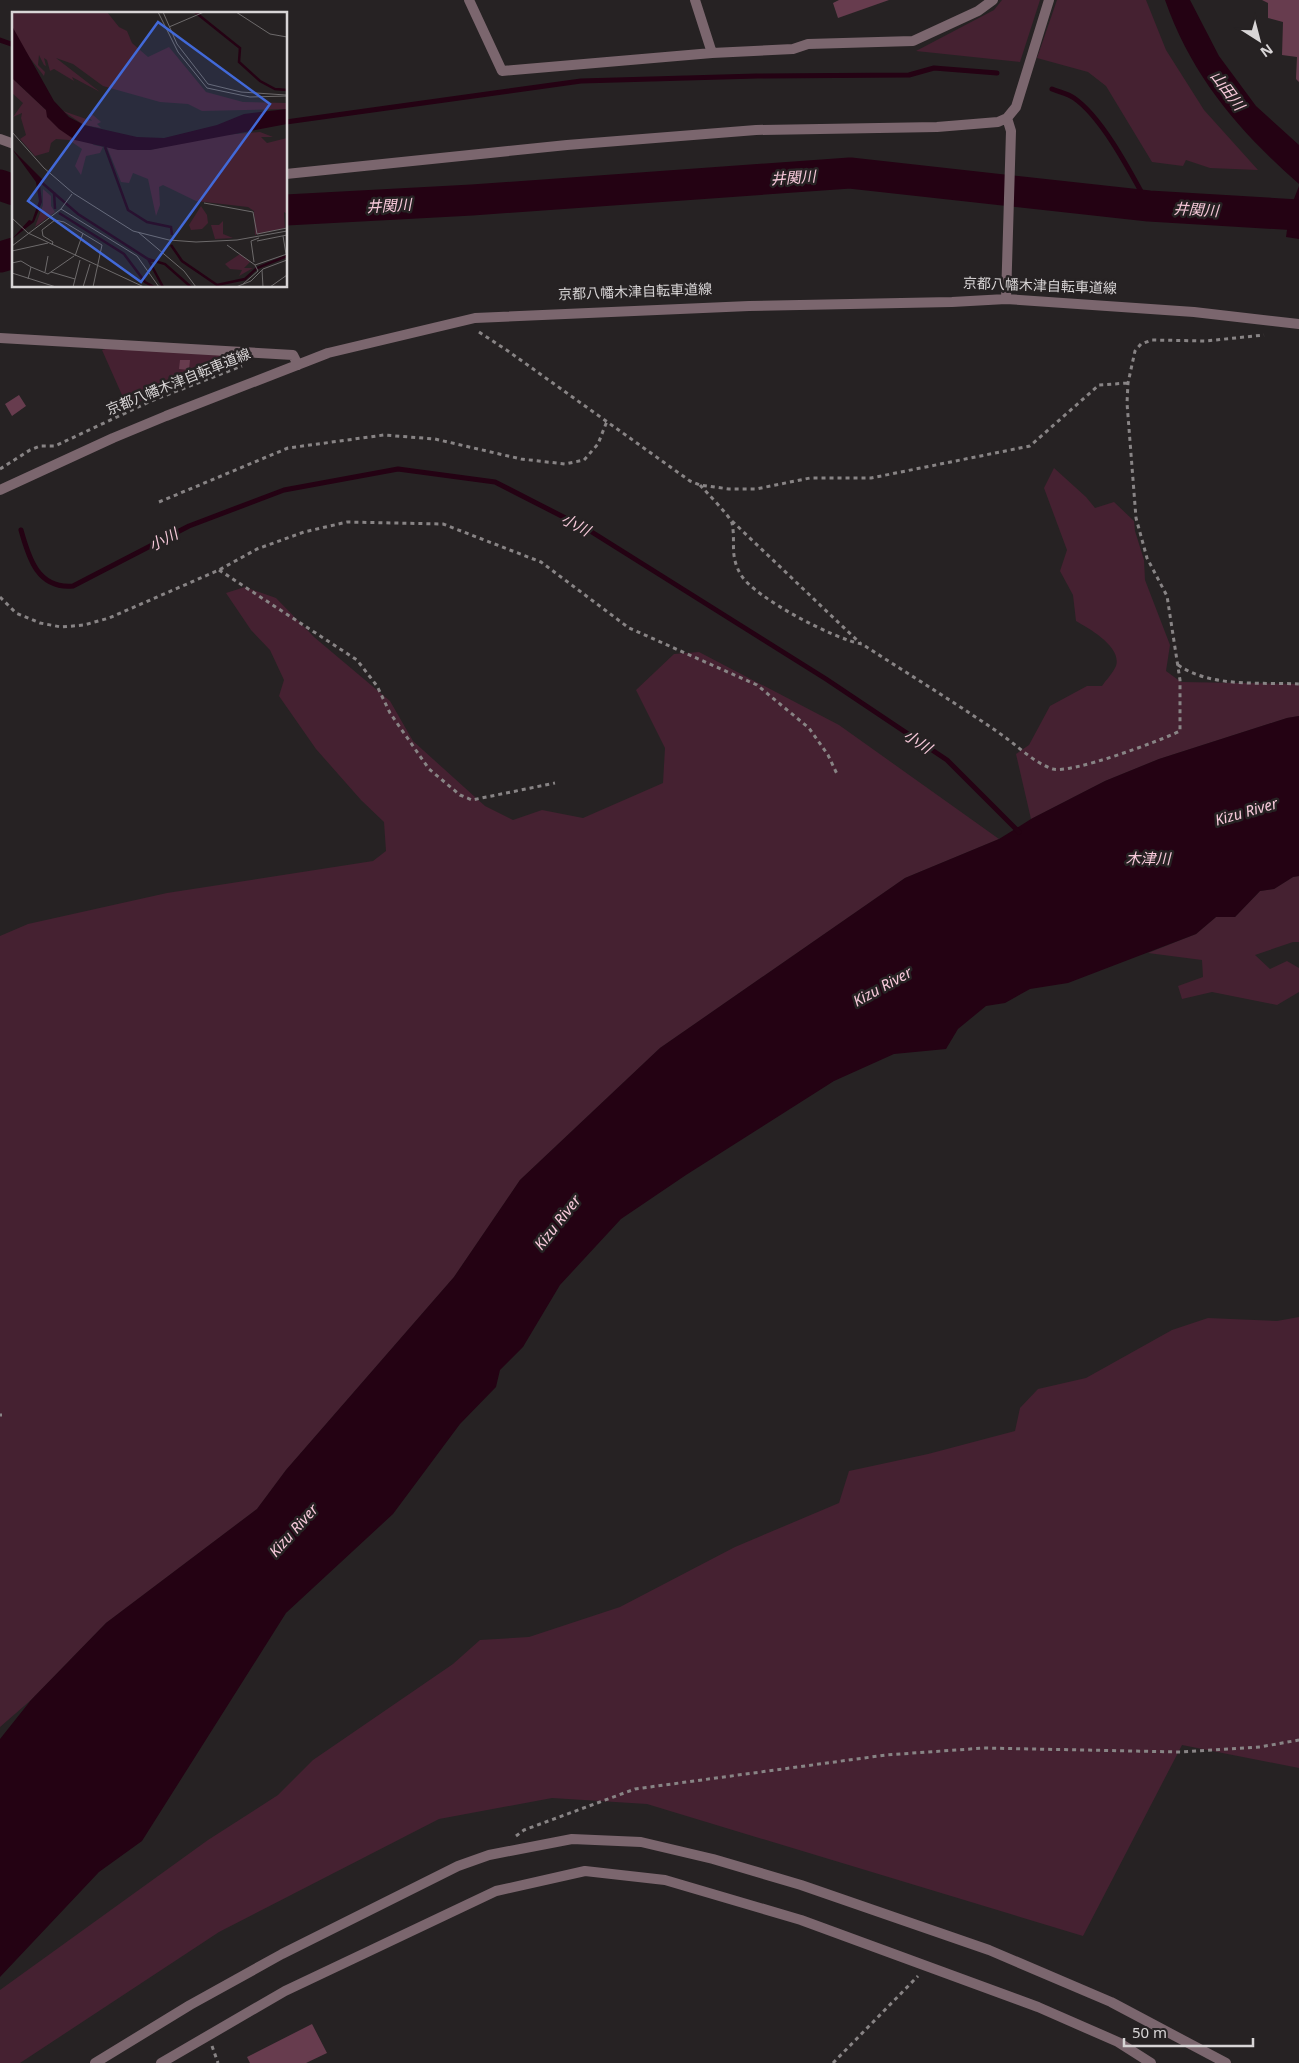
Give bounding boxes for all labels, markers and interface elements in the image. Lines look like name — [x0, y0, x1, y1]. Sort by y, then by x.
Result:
inset map — [12, 12, 288, 288]
north arrow — [1234, 15, 1284, 65]
text: N — [1257, 40, 1277, 62]
water label: 山田川 — [1206, 66, 1251, 116]
water label: 井関川 — [770, 165, 818, 189]
water label: 井関川 — [366, 194, 414, 216]
water label: 井関川 — [1173, 198, 1221, 220]
street label: 京都八幡木津自転車道線 — [963, 273, 1117, 297]
street label: 京都八幡木津自転車道線 — [558, 279, 712, 303]
street label: 京都八幡木津自転車道線 — [103, 343, 253, 419]
water label: 小川 — [558, 508, 596, 541]
water label: 小川 — [145, 522, 183, 555]
water label: 小川 — [900, 724, 938, 759]
water label: Kizu River — [1212, 792, 1281, 830]
water label: 木津川 — [1125, 848, 1172, 868]
water label: Kizu River — [849, 961, 916, 1010]
water label: Kizu River — [529, 1190, 585, 1254]
water label: Kizu River — [264, 1499, 323, 1561]
scale bar — [1124, 2016, 1253, 2048]
text: 50 m — [1132, 2022, 1167, 2042]

